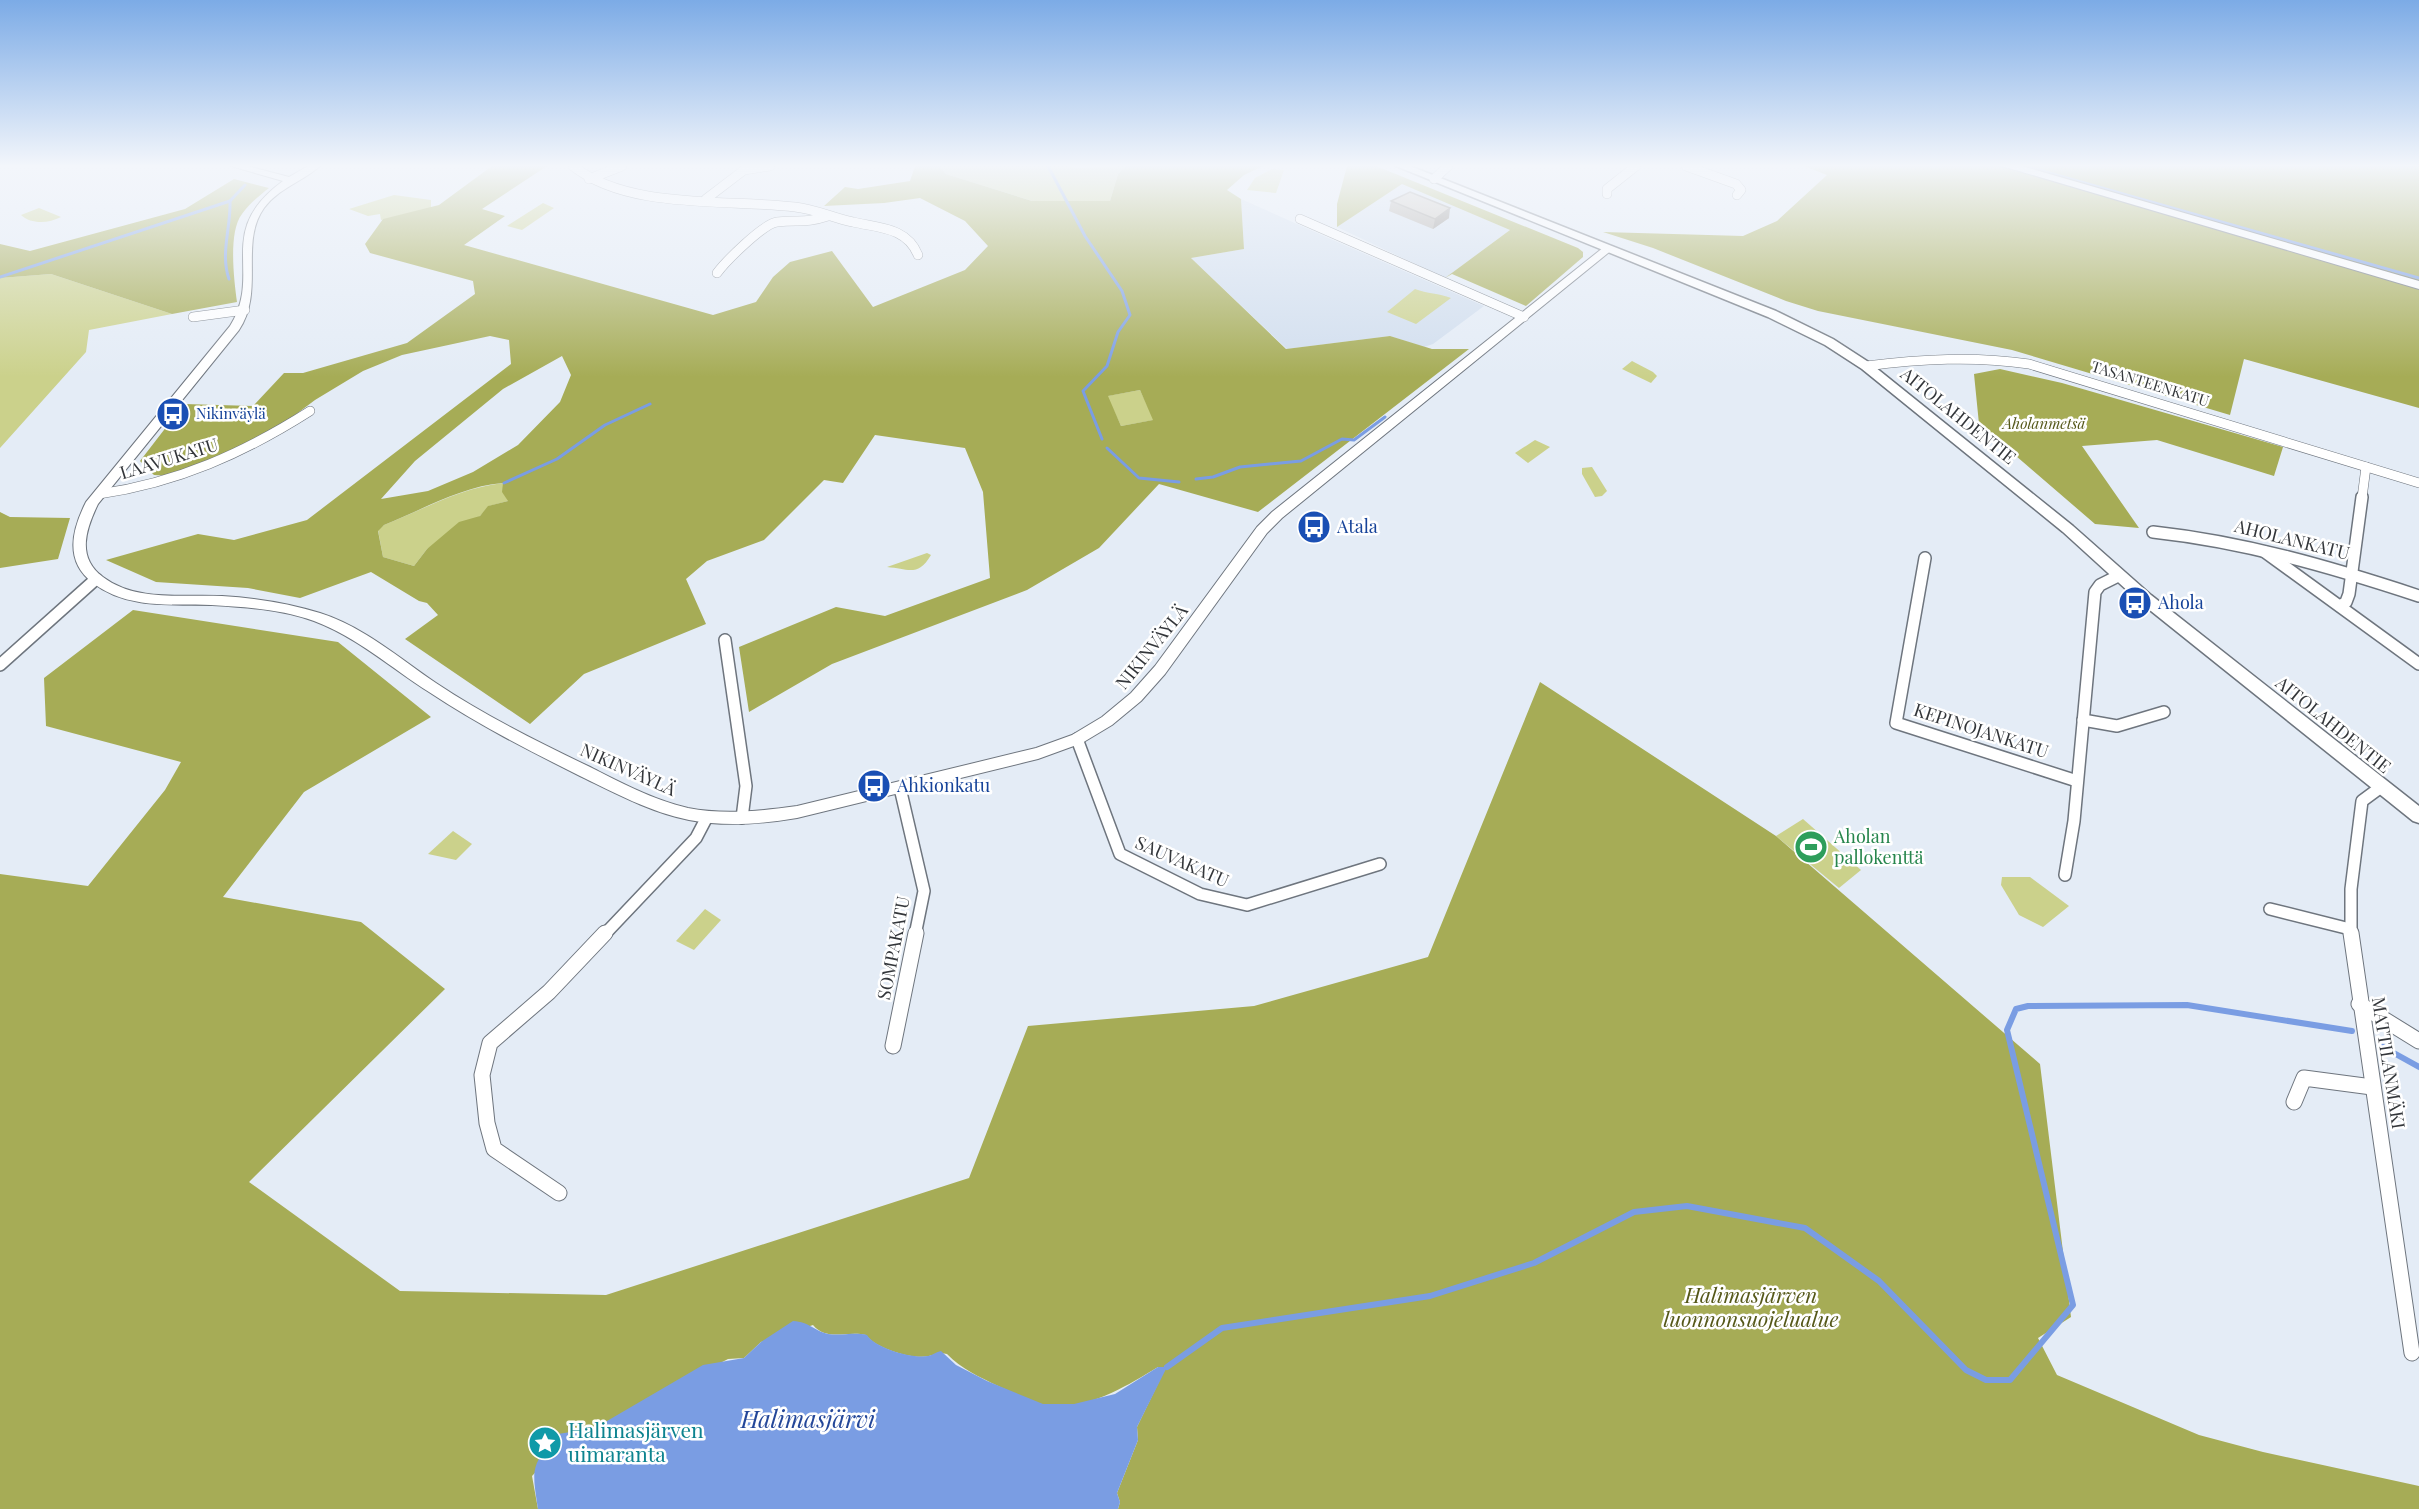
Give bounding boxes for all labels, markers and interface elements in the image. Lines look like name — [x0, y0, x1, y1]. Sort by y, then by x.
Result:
street label: TASANTEENKATU — [2089, 356, 2212, 410]
street label: AITOLAHDENTIE — [1895, 361, 2021, 469]
bus stop icon: Nikinväylä — [155, 396, 191, 432]
place label: Nikinväylä — [196, 403, 266, 423]
park label: Aholanmetsä — [2001, 413, 2086, 433]
street label: LAAVUKATU — [117, 432, 221, 484]
bus stop icon: Atala — [1296, 509, 1332, 545]
street label: AHOLANKATU — [2231, 513, 2352, 565]
place label: Atala — [1336, 514, 1378, 538]
bus stop icon: Ahola — [2117, 585, 2153, 621]
place label: Ahola — [2157, 590, 2204, 614]
street label: NIKINVÄYLÄ — [1110, 598, 1193, 694]
street label: AITOLAHDENTIE — [2270, 670, 2396, 778]
street label: KEPINOJANKATU — [1911, 697, 2052, 763]
street label: NIKINVÄYLÄ — [577, 737, 681, 801]
bus stop icon: Ahkionkatu — [856, 768, 892, 804]
place label: Ahkionkatu — [896, 773, 991, 797]
place label: Aholan pallokenttä — [1833, 824, 1923, 869]
sports icon: Aholan pallokenttä — [1793, 829, 1829, 865]
street label: SAUVAKATU — [1132, 830, 1233, 892]
street label: SOMPAKATU — [871, 894, 915, 1002]
street label: MATTILANMÄKI — [2367, 995, 2411, 1131]
park label: Halimasjärven luonnonsuojelualue — [1663, 1280, 1839, 1332]
water label: Halimasjärvi — [740, 1402, 876, 1434]
place label: Halimasjärven uimaranta — [568, 1415, 704, 1467]
place icon: Halimasjärven uimaranta — [527, 1425, 563, 1461]

